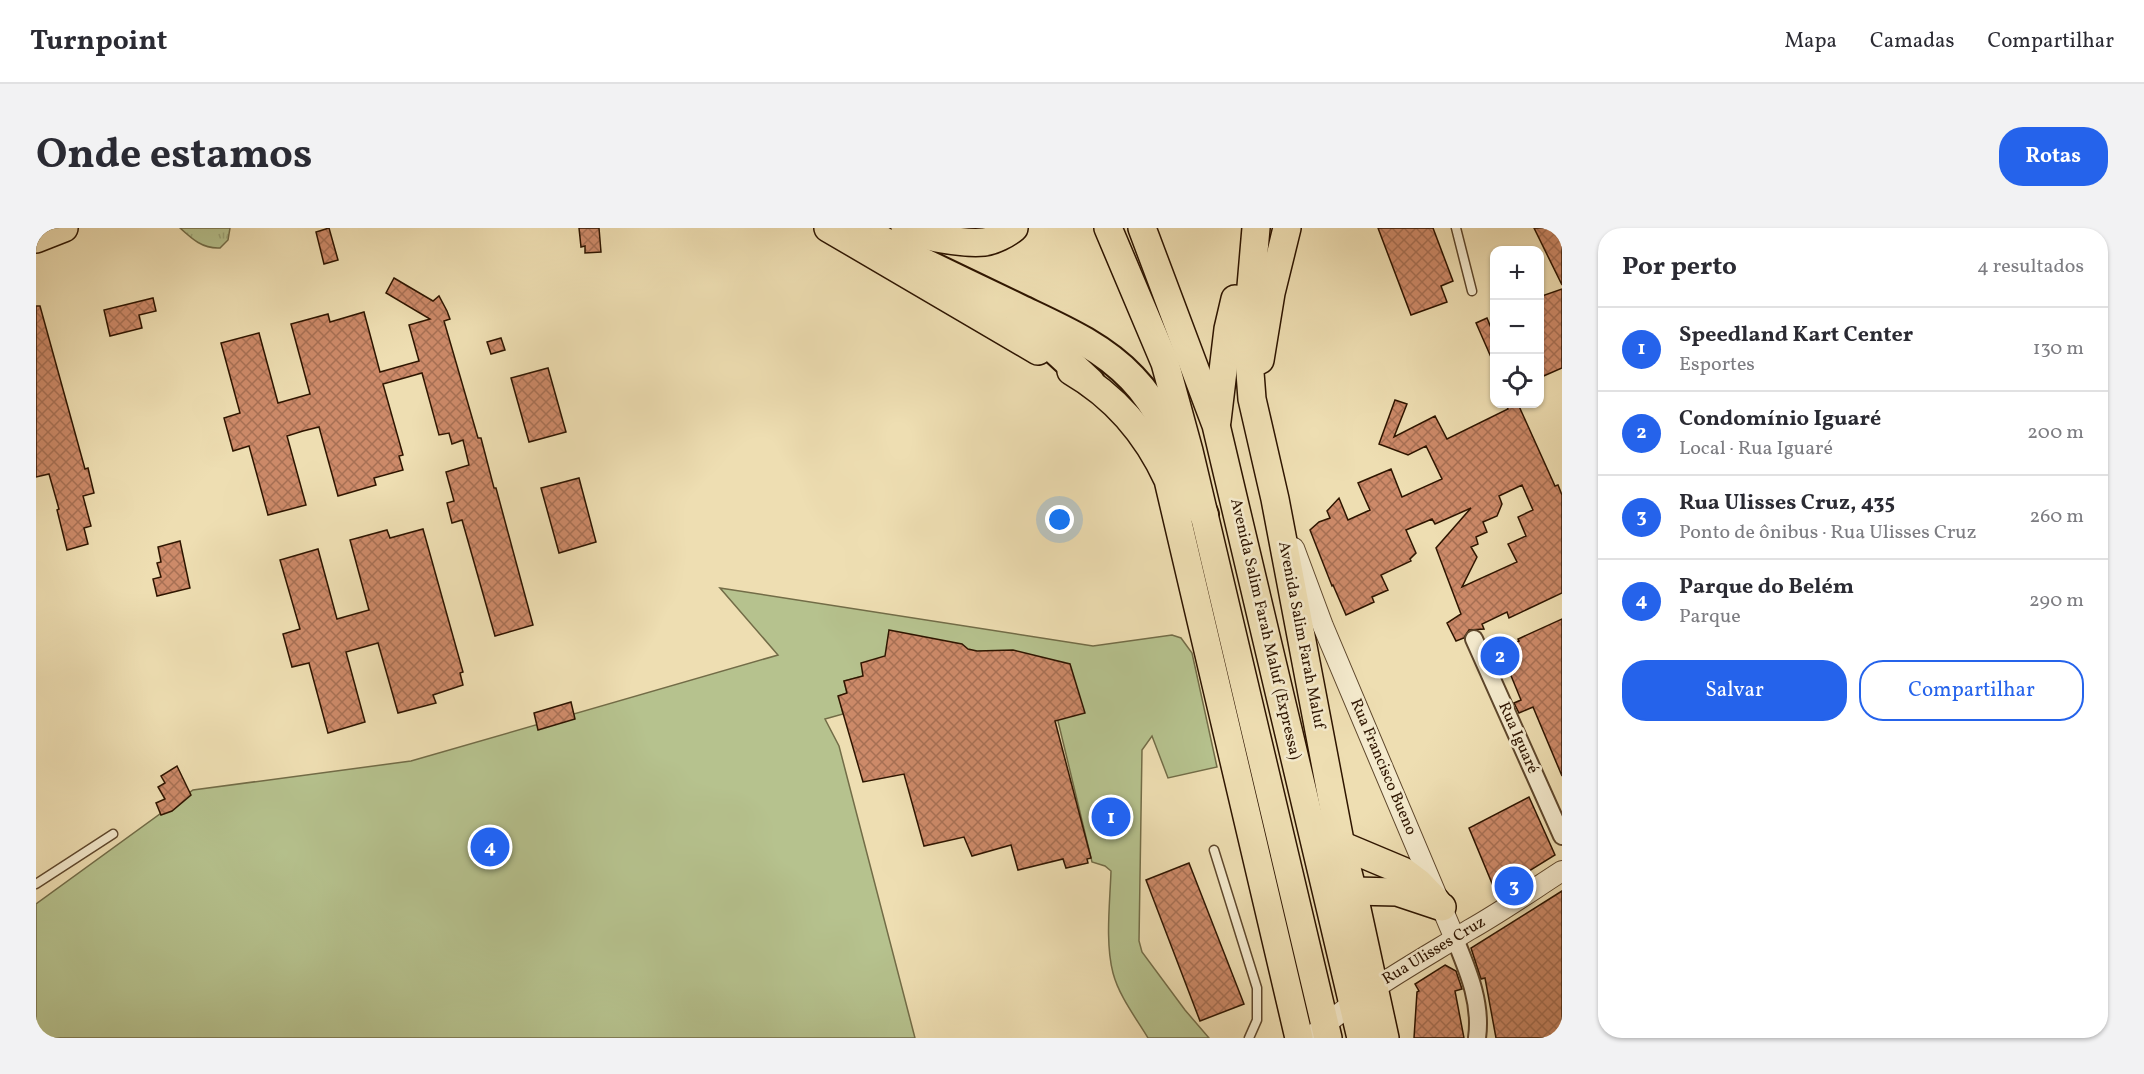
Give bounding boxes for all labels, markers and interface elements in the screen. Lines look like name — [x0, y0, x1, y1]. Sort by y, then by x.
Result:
text: Turnpoint — [30, 22, 167, 61]
text: Mapa — [1784, 27, 1837, 56]
text: Camadas — [1870, 27, 1954, 56]
text: Compartilhar — [1987, 27, 2114, 56]
text: Onde estamos — [36, 127, 312, 186]
button: Rotas — [1999, 127, 2108, 186]
map controls — [1490, 246, 1544, 408]
button: + — [1490, 246, 1544, 300]
text: Por perto — [1622, 249, 1737, 285]
text: 4 resultados — [1977, 253, 2084, 281]
button: − — [1490, 300, 1544, 354]
text: Speedland Kart Center — [1679, 320, 1913, 351]
text: 1 — [1637, 335, 1646, 363]
text: 130 m — [2033, 335, 2084, 363]
text: Esportes — [1679, 351, 1755, 379]
button: locate — [1490, 354, 1544, 408]
text: Condomínio Iguaré — [1679, 404, 1881, 435]
text: 2 — [1636, 419, 1647, 447]
text: 200 m — [2027, 419, 2084, 447]
text: Local · Rua Iguaré — [1679, 435, 1833, 463]
text: Rua Ulisses Cruz, 435 — [1679, 488, 1895, 519]
street label: Avenida Salim Farah Maluf (Expressa) — [1226, 497, 1304, 761]
text: 3 — [1636, 503, 1647, 531]
text: 260 m — [2029, 503, 2084, 531]
your location — [1045, 505, 1074, 534]
text: Ponto de ônibus · Rua Ulisses Cruz — [1679, 519, 1977, 547]
street label: Avenida Salim Farah Maluf — [1273, 540, 1329, 730]
text: Parque do Belém — [1679, 572, 1854, 603]
text: 4 — [1635, 587, 1648, 615]
text: 290 m — [2029, 587, 2084, 615]
text: Parque — [1679, 603, 1741, 631]
pin: 2 — [1480, 634, 1520, 678]
button: Salvar — [1622, 660, 1847, 721]
button: Compartilhar — [1859, 660, 2084, 721]
street label: Rua Francisco Bueno — [1344, 695, 1422, 839]
street label: Rua Iguaré — [1492, 699, 1544, 777]
pin: 1 — [1092, 794, 1130, 840]
pin: 4 — [470, 824, 510, 870]
pin: 3 — [1494, 864, 1534, 908]
street label: Rua Ulisses Cruz — [1378, 911, 1490, 991]

